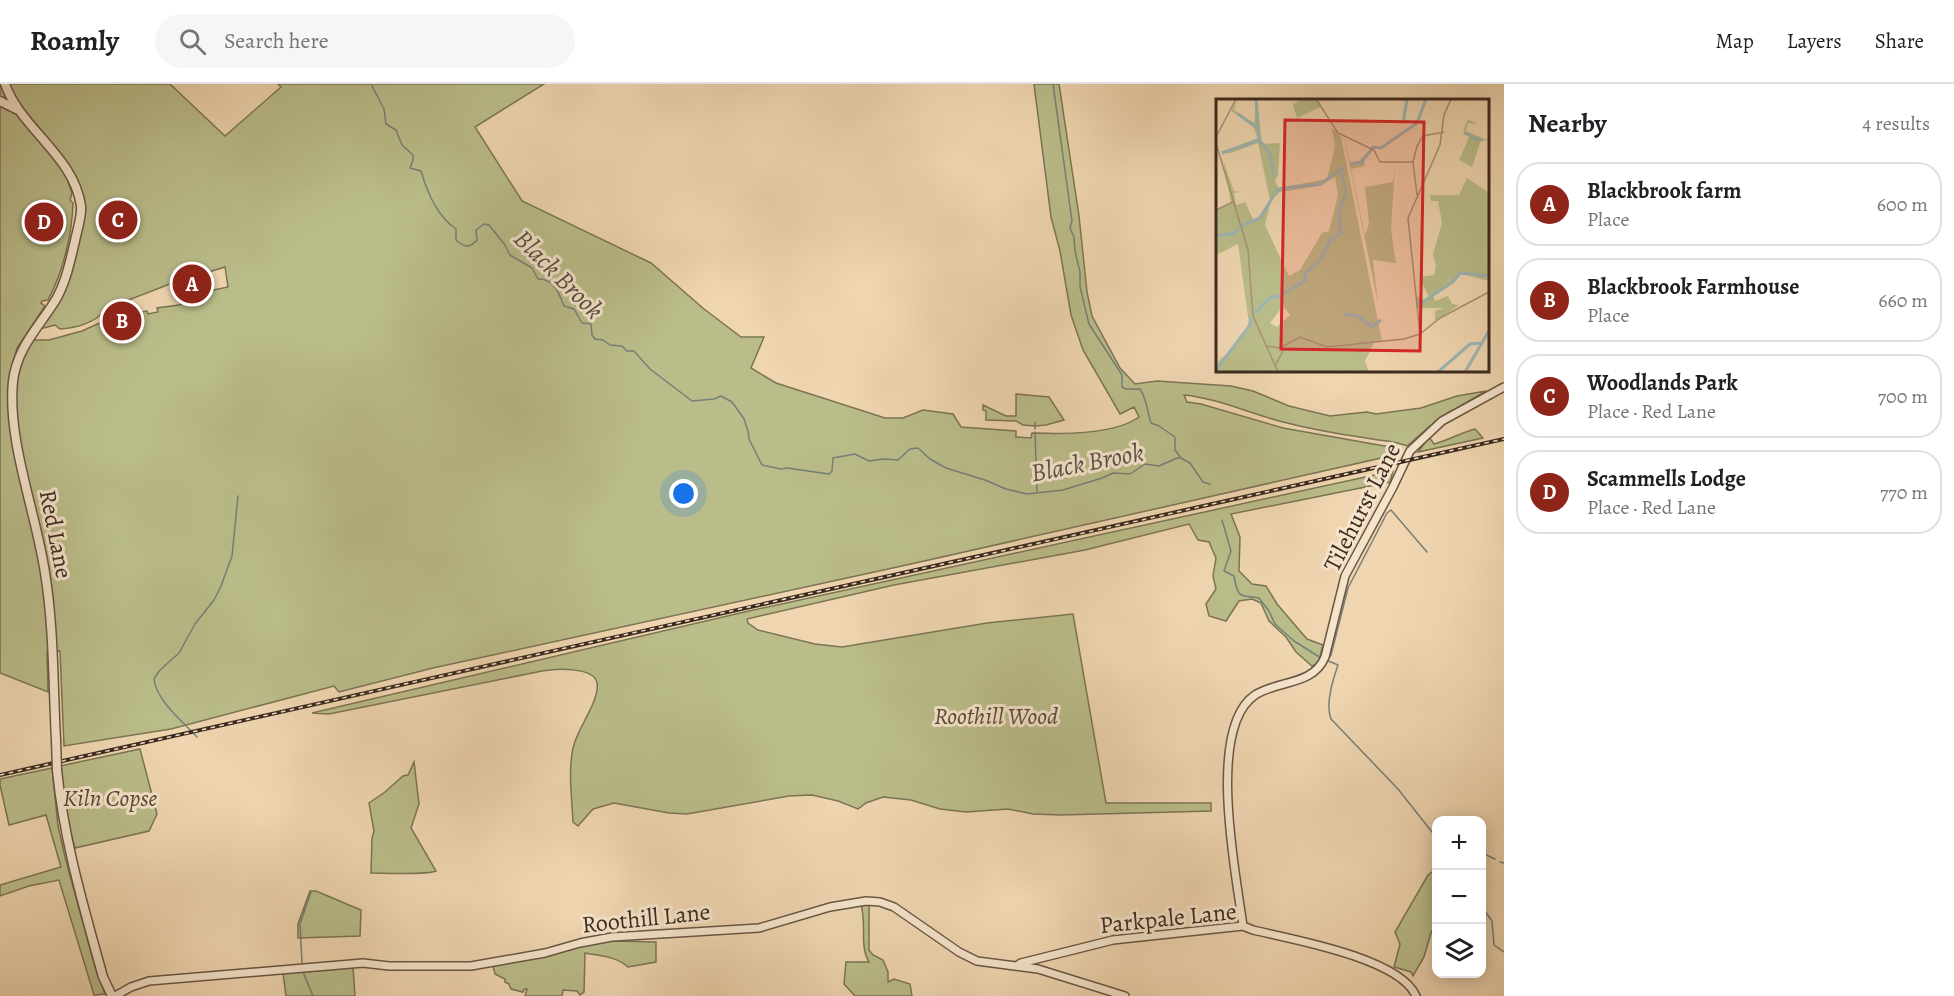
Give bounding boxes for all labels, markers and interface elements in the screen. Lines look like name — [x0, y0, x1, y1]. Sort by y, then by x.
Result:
search box — [155, 14, 575, 68]
text: Roamly — [30, 22, 119, 60]
icon: search — [176, 25, 209, 58]
text: Search here — [224, 26, 329, 56]
text: Map — [1715, 27, 1754, 55]
text: Layers — [1787, 27, 1842, 55]
text: Share — [1875, 27, 1924, 55]
inset map — [1216, 99, 1489, 372]
text: Nearby — [1528, 106, 1607, 141]
text: 4 results — [1862, 110, 1930, 137]
text: Blackbrook farm — [1587, 176, 1741, 206]
text: A — [1543, 191, 1556, 218]
text: 600 m — [1877, 191, 1928, 218]
pin: C — [98, 198, 138, 242]
pin: D — [24, 200, 63, 244]
text: Place — [1587, 206, 1629, 233]
water label: Black Brook — [506, 222, 611, 327]
pin: A — [172, 262, 212, 306]
text: Blackbrook Farmhouse — [1587, 272, 1799, 302]
text: B — [1543, 287, 1556, 314]
text: 660 m — [1878, 287, 1928, 314]
pin: B — [102, 298, 142, 344]
text: Place — [1587, 302, 1629, 329]
text: Woodlands Park — [1587, 368, 1738, 398]
text: C — [1543, 383, 1556, 410]
text: 700 m — [1878, 383, 1928, 410]
text: Place · Red Lane — [1587, 398, 1716, 425]
water label: Black Brook — [1028, 434, 1147, 491]
street label: Tilehurst Lane — [1316, 437, 1408, 577]
text: Scammells Lodge — [1587, 464, 1746, 494]
your location — [669, 479, 698, 508]
text: D — [1543, 479, 1556, 506]
text: 770 m — [1880, 479, 1928, 506]
street label: Red Lane — [32, 487, 80, 581]
text: Place · Red Lane — [1587, 494, 1716, 521]
park label: Roothill Wood — [934, 700, 1058, 732]
park label: Kiln Copse — [63, 782, 158, 814]
map controls — [1432, 816, 1486, 978]
button: + — [1432, 816, 1486, 870]
button: − — [1432, 870, 1486, 924]
street label: Roothill Lane — [580, 895, 712, 941]
street label: Parkpale Lane — [1098, 895, 1238, 941]
button: layers — [1432, 924, 1486, 978]

